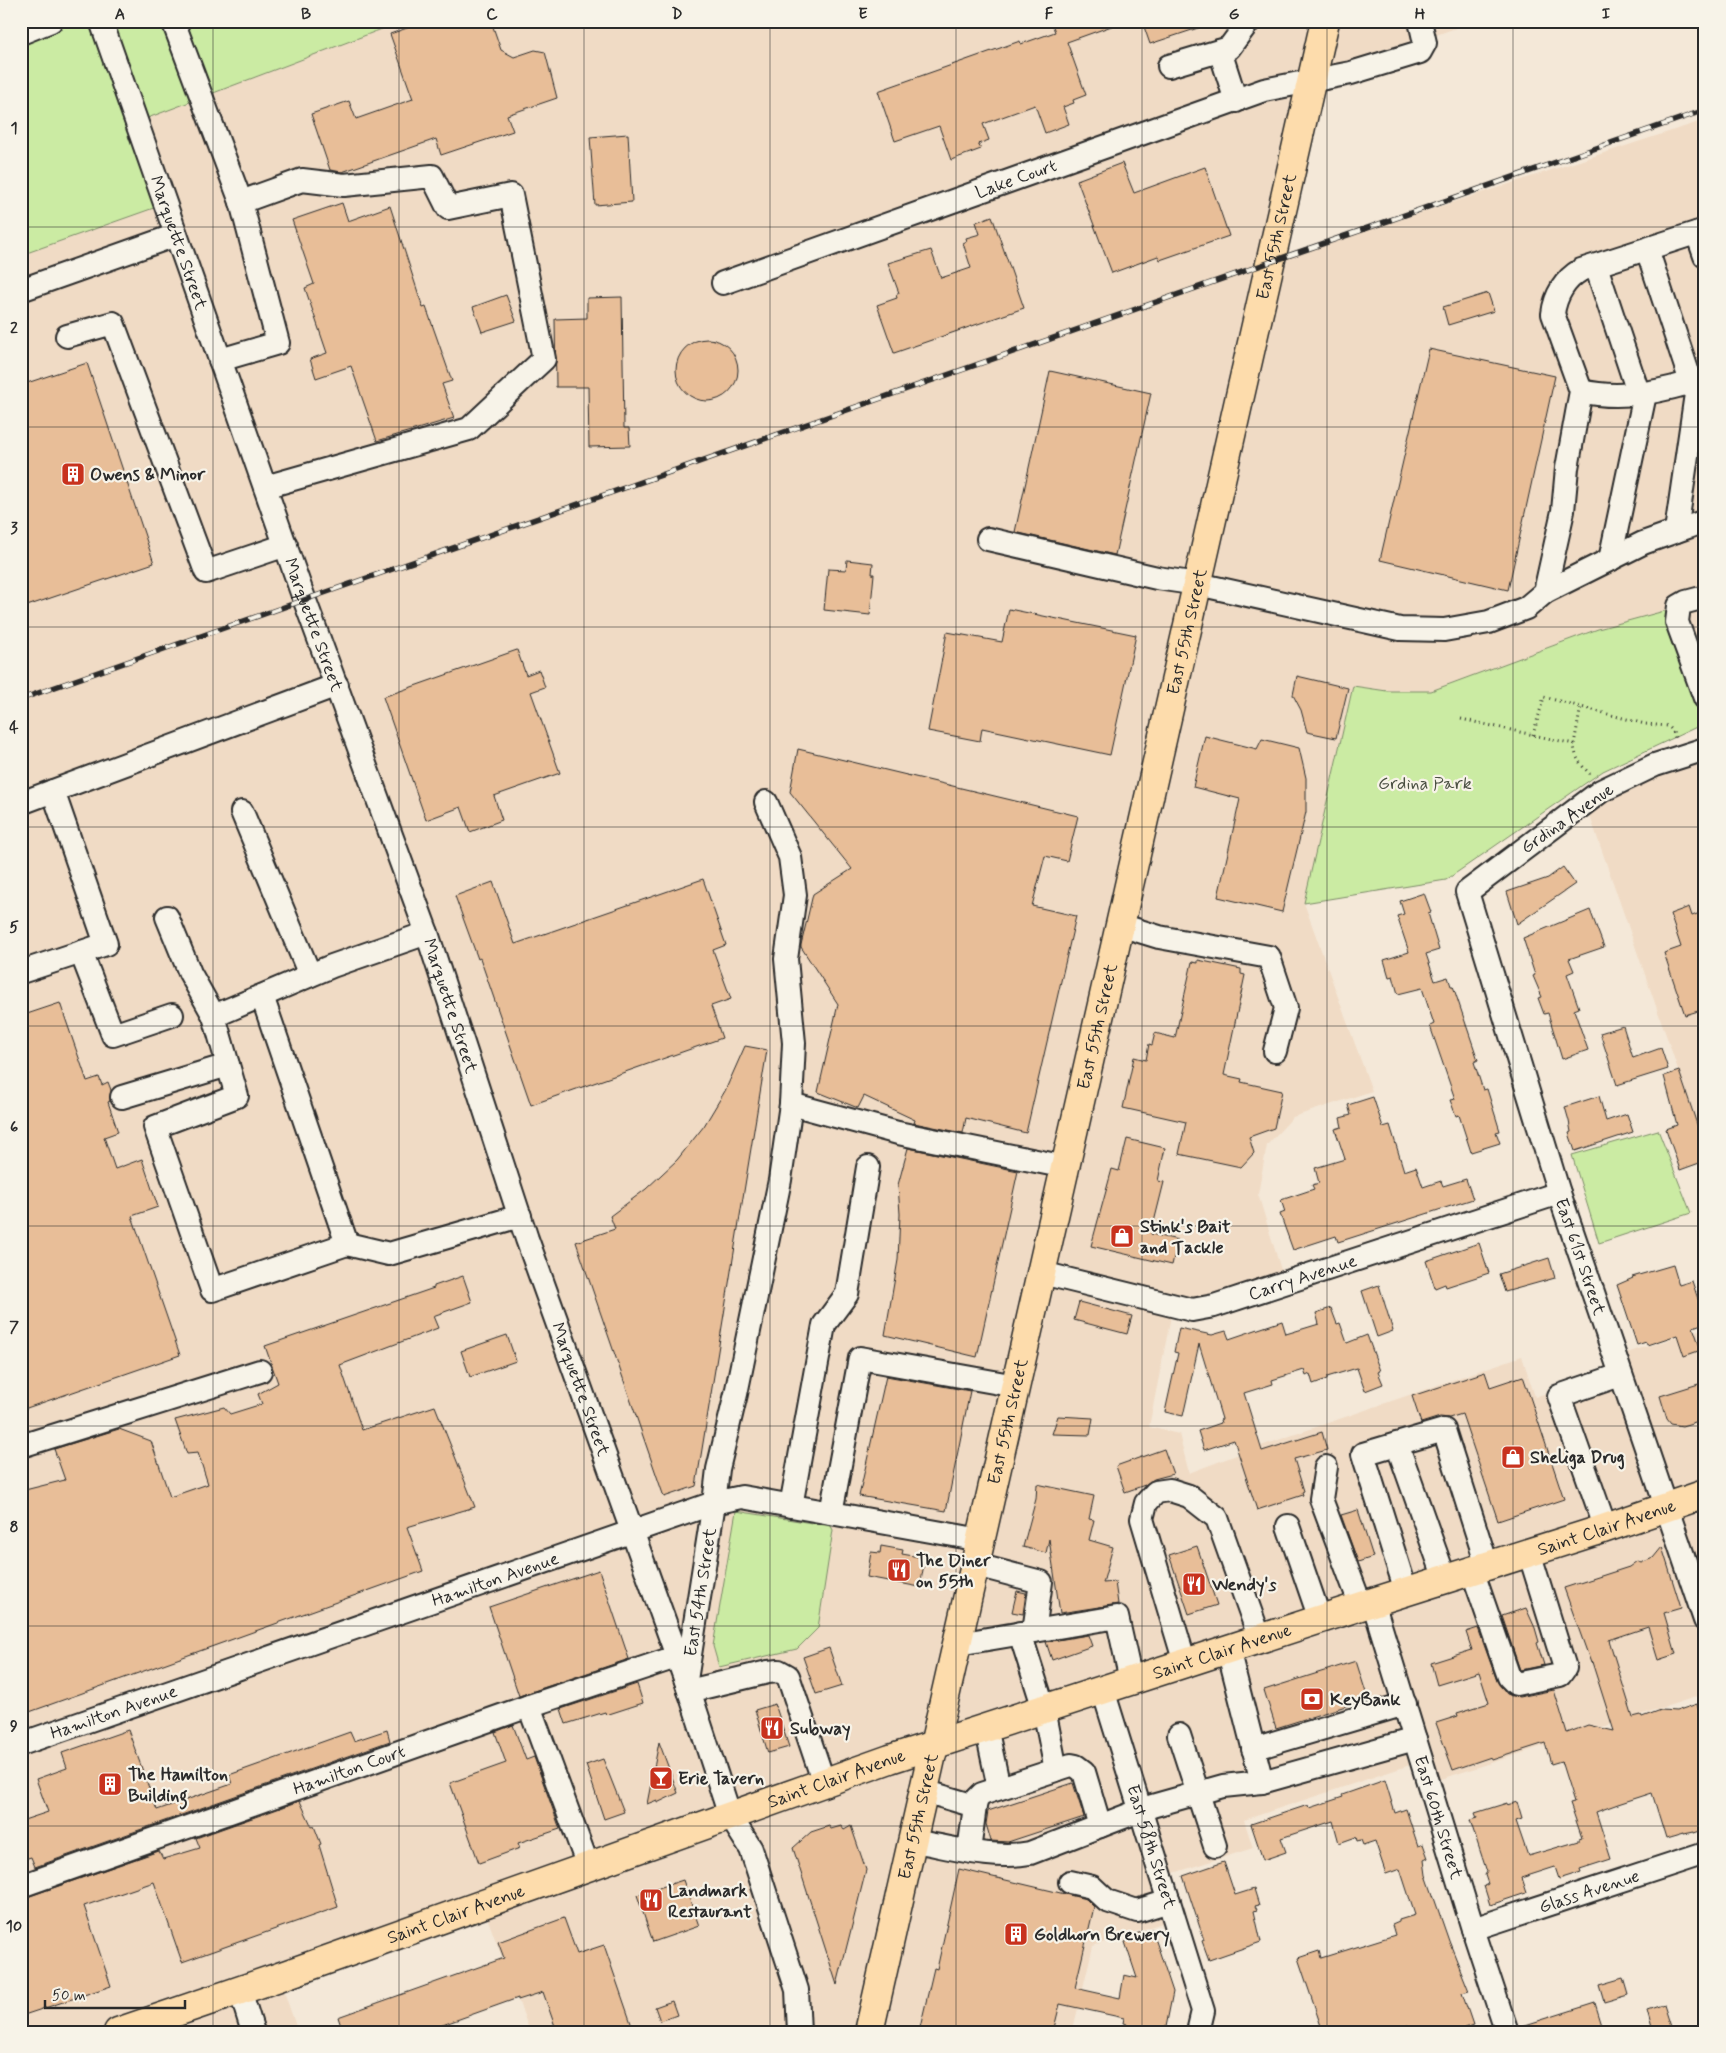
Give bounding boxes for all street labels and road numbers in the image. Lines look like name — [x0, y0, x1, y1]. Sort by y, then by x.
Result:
street label: Lake Court — [972, 154, 1061, 205]
street label: East 55th Street — [1251, 171, 1303, 302]
street label: Marquette Street — [143, 173, 213, 314]
street label: Marquette Street — [278, 555, 348, 695]
street label: East 55th Street — [1162, 566, 1214, 697]
street label: Grdina Avenue — [1516, 778, 1619, 860]
street label: Marquette Street — [417, 935, 483, 1077]
street label: East 55th Street — [1072, 961, 1124, 1092]
street label: East 61st Street — [1549, 1195, 1611, 1319]
street label: Carry Avenue — [1245, 1249, 1360, 1307]
street label: Marquette Street — [545, 1319, 615, 1460]
street label: East 55th Street — [982, 1356, 1034, 1487]
street label: Saint Clair Avenue — [1535, 1494, 1679, 1562]
street label: East 54th Street — [679, 1526, 723, 1658]
street label: Hamilton Avenue — [429, 1547, 562, 1613]
street label: Saint Clair Avenue — [1150, 1618, 1295, 1686]
street label: Hamilton Avenue — [47, 1680, 181, 1746]
street label: Hamilton Court — [290, 1740, 409, 1802]
street label: Saint Clair Avenue — [765, 1744, 909, 1815]
street label: East 55th Street — [893, 1751, 945, 1882]
street label: East 60th Street — [1408, 1753, 1468, 1882]
street label: East 58th Street — [1120, 1782, 1182, 1912]
street label: Glass Avenue — [1536, 1864, 1643, 1920]
street label: Saint Clair Avenue — [384, 1879, 528, 1950]

